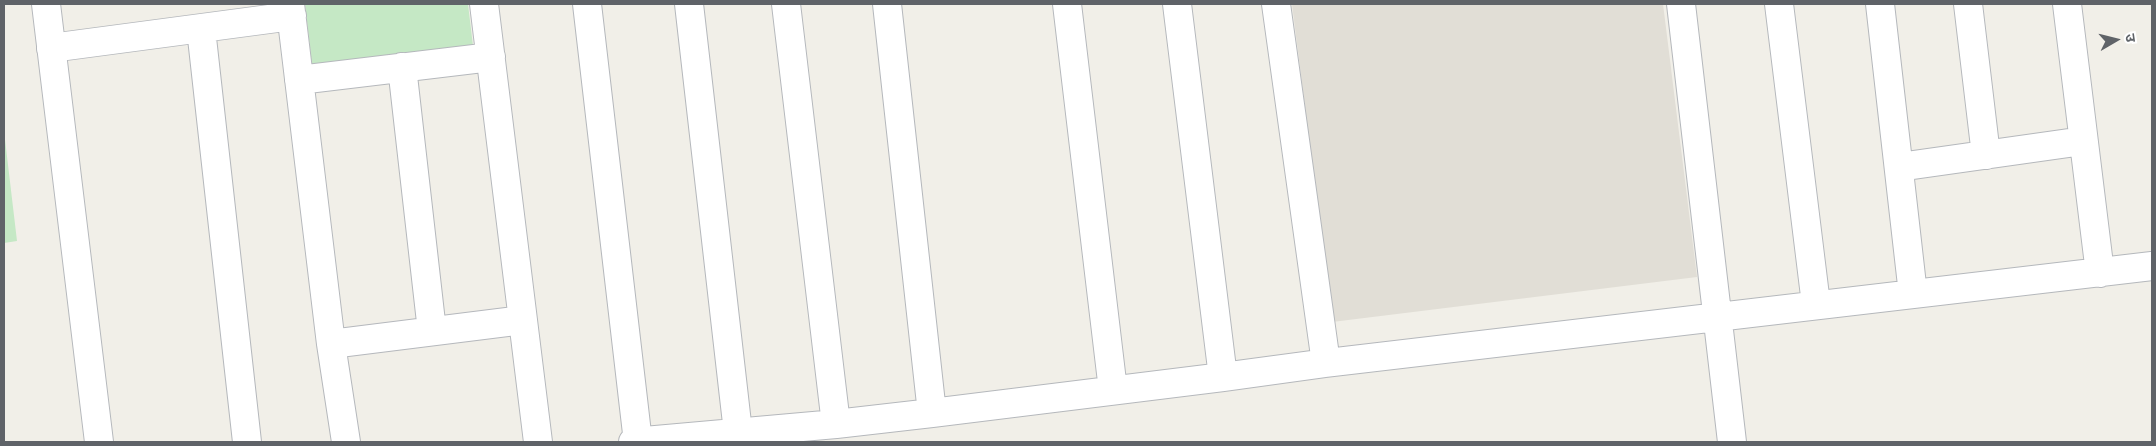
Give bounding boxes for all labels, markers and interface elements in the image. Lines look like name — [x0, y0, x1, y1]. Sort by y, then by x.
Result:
north arrow — [2091, 15, 2141, 65]
text: उ — [2121, 33, 2140, 43]

